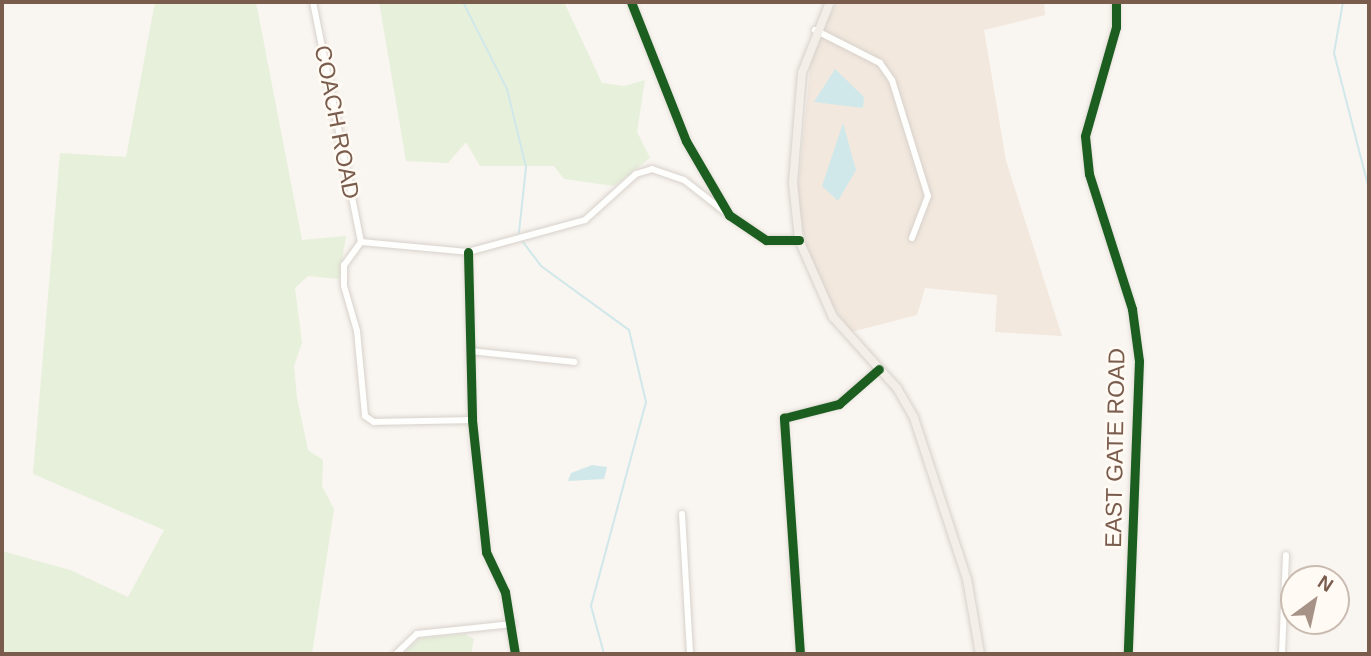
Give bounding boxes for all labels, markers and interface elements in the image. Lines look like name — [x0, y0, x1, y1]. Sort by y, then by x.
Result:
street label: COACH ROAD — [309, 43, 365, 201]
street label: EAST GATE ROAD — [1099, 348, 1131, 548]
north arrow — [1280, 565, 1350, 635]
text: N — [1314, 571, 1337, 596]

